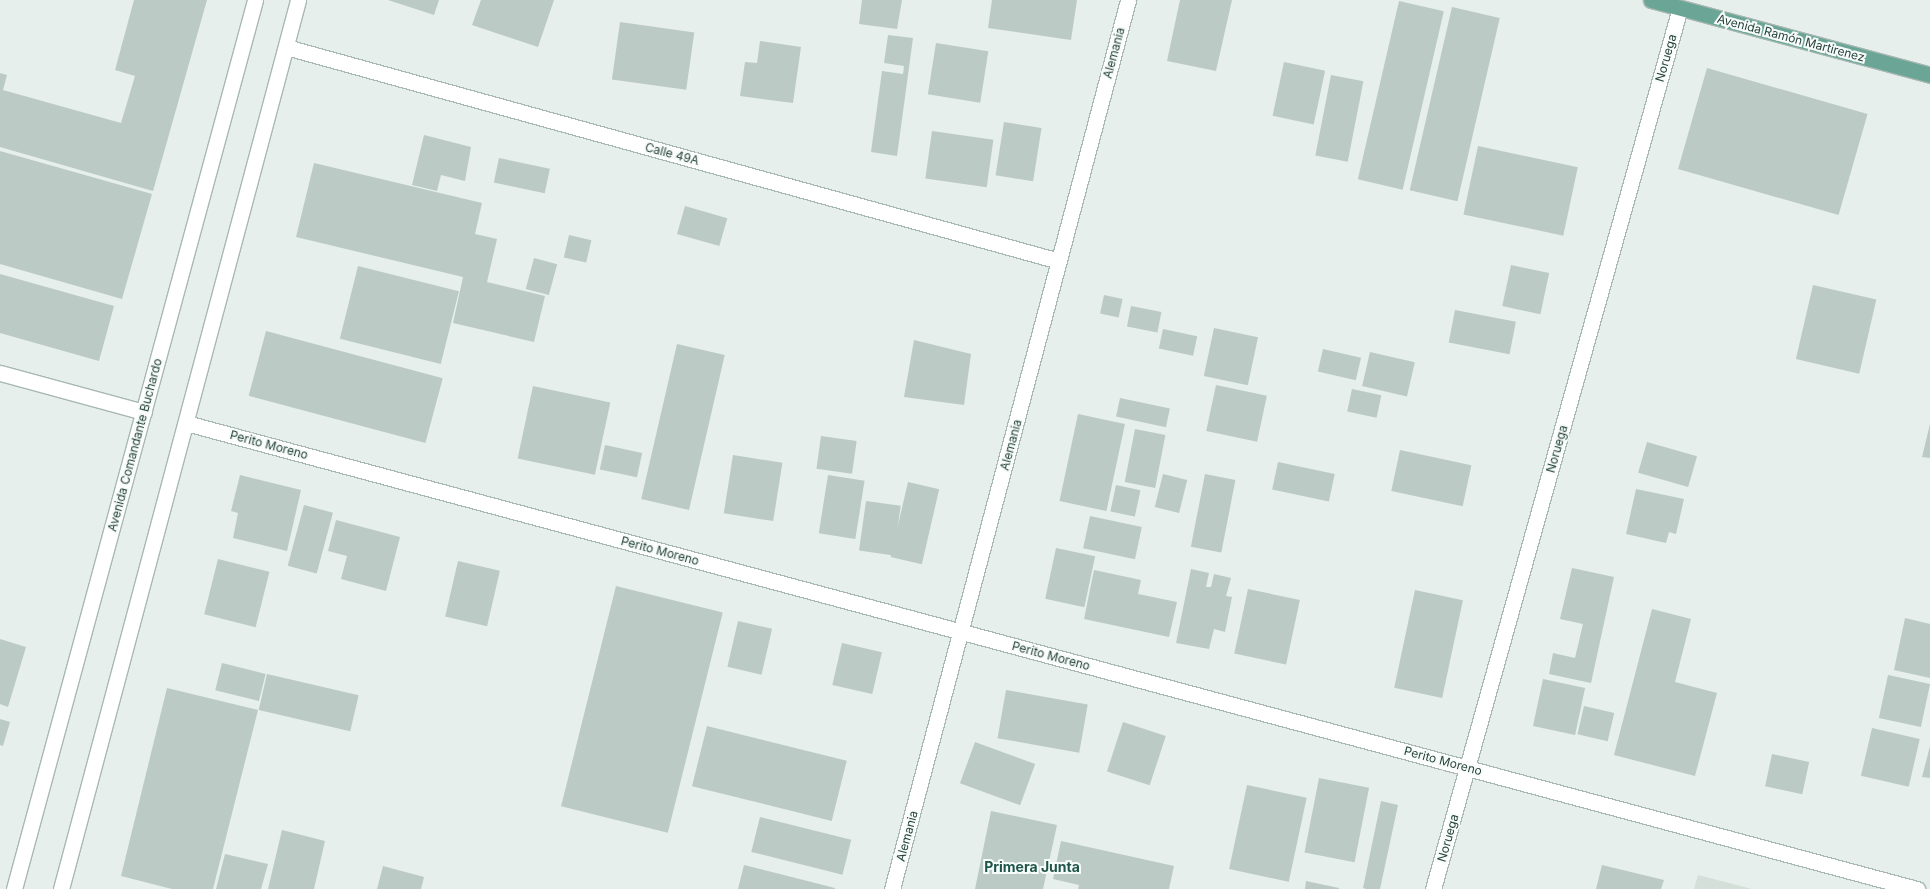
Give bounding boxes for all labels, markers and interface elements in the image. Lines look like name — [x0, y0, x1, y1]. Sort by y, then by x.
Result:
street label: Avenida Ramón Martirenez — [1716, 11, 1866, 65]
street label: Alemania — [1100, 26, 1128, 80]
street label: Noruega — [1652, 32, 1680, 84]
street label: Calle 49A — [643, 140, 701, 168]
street label: Avenida Comandante Buchardo — [105, 357, 165, 533]
street label: Alemania — [997, 418, 1025, 472]
street label: Noruega — [1543, 423, 1571, 475]
street label: Perito Moreno — [228, 428, 310, 462]
street label: Perito Moreno — [619, 534, 701, 568]
street label: Perito Moreno — [1010, 639, 1092, 673]
street label: Perito Moreno — [1402, 744, 1484, 778]
street label: Alemania — [893, 809, 921, 863]
street label: Noruega — [1434, 812, 1462, 864]
district label: Primera Junta — [984, 859, 1080, 875]

